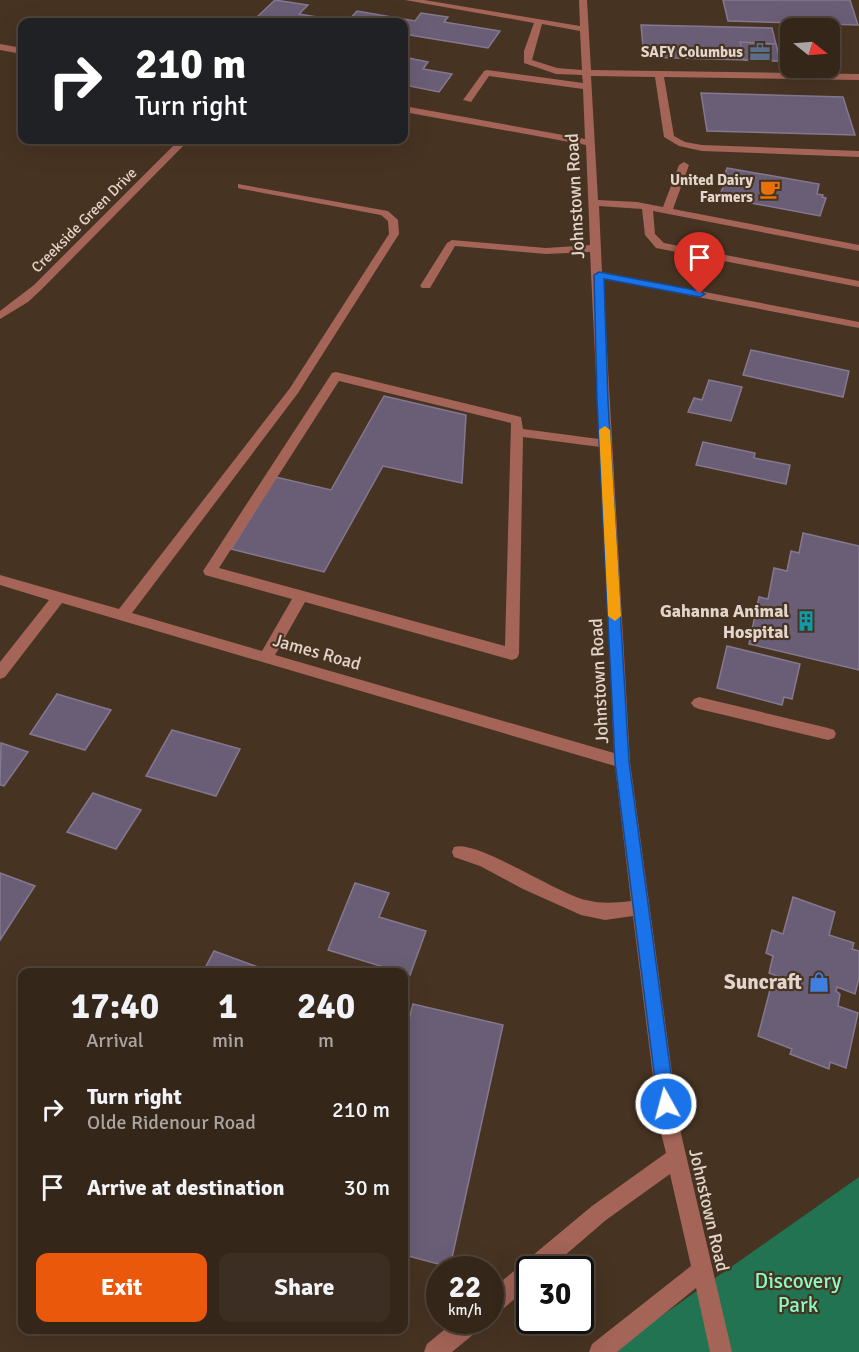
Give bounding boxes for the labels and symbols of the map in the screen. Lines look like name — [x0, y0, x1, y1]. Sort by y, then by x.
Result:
north arrow — [780, 18, 840, 78]
office icon: SAFY Columbus — [748, 40, 772, 64]
place label: SAFY Columbus — [641, 43, 743, 61]
street label: Johnstown Road — [561, 133, 589, 259]
street label: Creekside Green Drive — [28, 164, 140, 276]
place label: United Dairy Farmers — [670, 171, 754, 206]
cafe icon: United Dairy Farmers — [758, 177, 782, 201]
pin — [674, 232, 725, 294]
place label: Gahanna Animal Hospital — [660, 600, 789, 643]
building icon: Gahanna Animal Hospital — [794, 609, 818, 633]
street label: Johnstown Road — [585, 618, 613, 744]
street label: James Road — [271, 629, 363, 675]
place label: Suncraft — [724, 969, 803, 995]
shop icon: Suncraft — [807, 970, 831, 994]
position arrow — [634, 1072, 698, 1136]
street label: Johnstown Road — [684, 1146, 734, 1274]
speed limit sign: 30 — [516, 1256, 594, 1334]
park label: Discovery Park — [755, 1268, 842, 1318]

